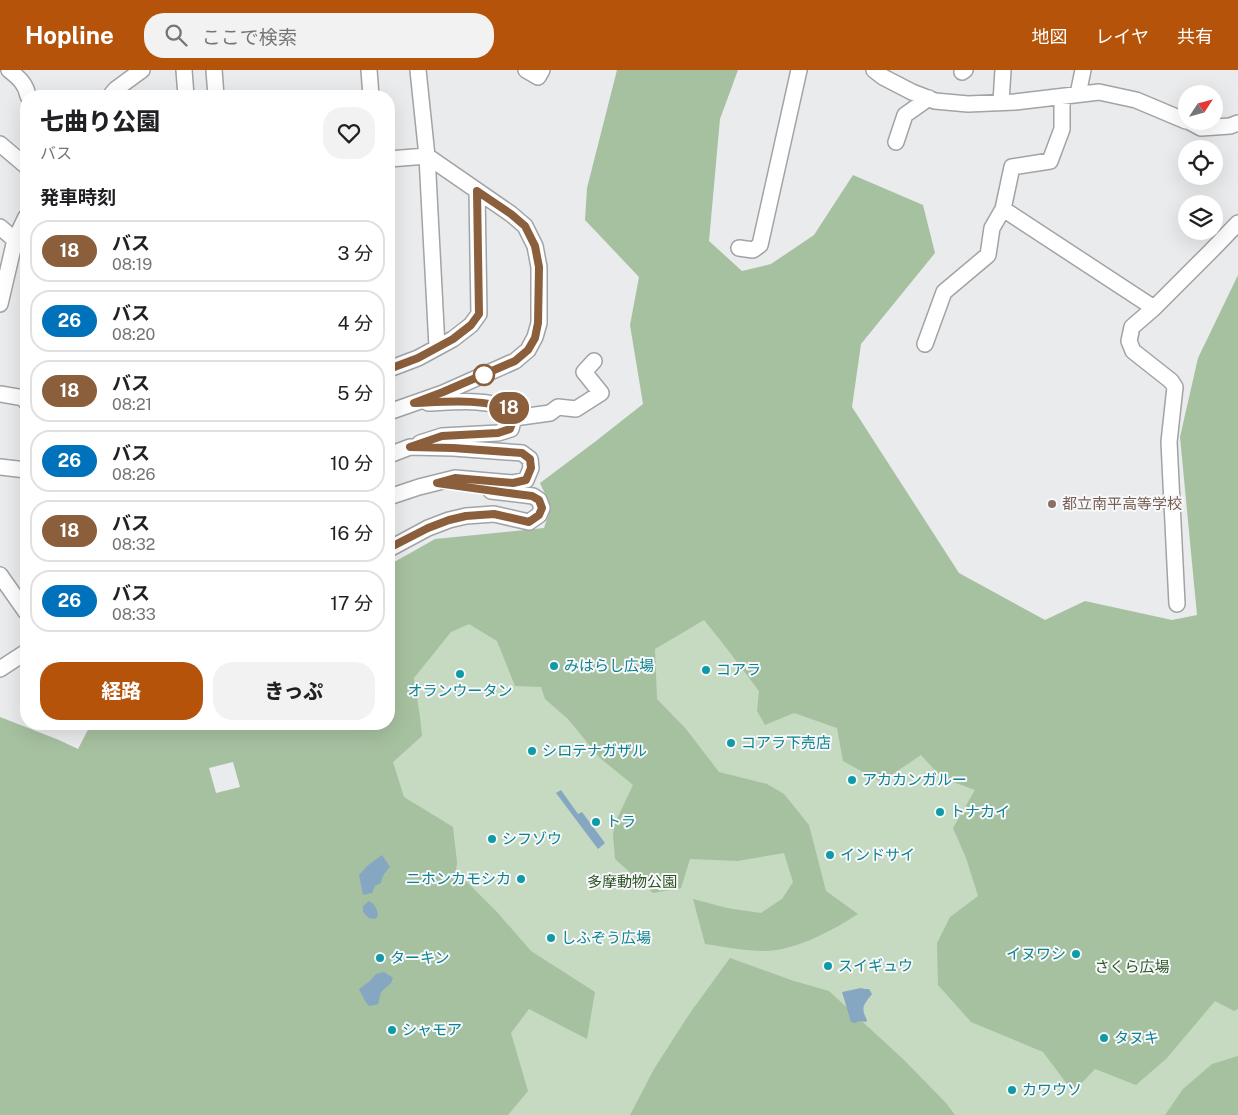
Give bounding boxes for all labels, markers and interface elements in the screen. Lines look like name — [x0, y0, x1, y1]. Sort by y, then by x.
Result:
search box — [144, 13, 494, 58]
text: Hopline — [25, 21, 114, 49]
icon: search — [162, 21, 190, 49]
text: ここで検索 — [202, 26, 297, 48]
text: 地図 — [1032, 26, 1068, 47]
text: レイヤ — [1096, 26, 1149, 47]
text: 共有 — [1177, 26, 1213, 47]
north arrow — [1178, 85, 1222, 130]
map controls — [1178, 85, 1223, 240]
text: 七曲り公園 — [40, 107, 160, 135]
button: heart — [323, 107, 375, 159]
button: locate — [1178, 140, 1223, 185]
text: バス — [40, 144, 72, 163]
text: 発車時刻 — [40, 186, 116, 208]
button: layers — [1178, 195, 1223, 240]
text: バス — [112, 232, 150, 254]
text: 18 — [60, 240, 79, 261]
text: 3 分 — [337, 242, 373, 264]
text: 08:19 — [112, 255, 152, 274]
text: バス — [112, 302, 150, 324]
text: 26 — [58, 310, 81, 331]
text: 4 分 — [337, 312, 373, 334]
text: 08:20 — [112, 325, 155, 344]
unlabelled marker — [473, 364, 495, 386]
text: バス — [112, 372, 150, 394]
text: 18 — [60, 380, 79, 401]
text: 5 分 — [337, 382, 373, 404]
line badge: 18 — [486, 392, 532, 424]
text: 08:21 — [112, 395, 152, 414]
text: 18 — [499, 397, 519, 418]
text: バス — [112, 442, 150, 464]
text: 26 — [58, 450, 81, 471]
text: 10 分 — [330, 452, 373, 474]
text: 08:26 — [112, 465, 155, 484]
place label: 都立南平高等学校 — [1062, 495, 1182, 512]
marker: 都立南平高等学校 — [1046, 498, 1058, 510]
text: バス — [112, 512, 150, 534]
text: 18 — [60, 520, 79, 541]
text: 16 分 — [330, 522, 373, 544]
text: 08:32 — [112, 535, 155, 554]
text: バス — [112, 582, 150, 604]
text: 26 — [58, 590, 81, 611]
text: 17 分 — [330, 592, 373, 614]
text: 08:33 — [112, 605, 156, 624]
place label: みはらし広場 — [564, 657, 654, 674]
marker: みはらし広場 — [548, 660, 560, 672]
place label: コアラ — [716, 661, 761, 678]
button: 経路 — [40, 662, 203, 720]
button: きっぷ — [213, 662, 375, 720]
marker: コアラ — [700, 664, 712, 676]
marker: オランウータン — [454, 668, 466, 680]
place label: オランウータン — [407, 682, 513, 699]
place label: コアラ下売店 — [741, 734, 831, 751]
marker: コアラ下売店 — [725, 737, 737, 749]
place label: シロテナガザル — [542, 742, 647, 759]
marker: シロテナガザル — [526, 745, 538, 757]
place label: アカカンガルー — [862, 771, 967, 788]
marker: アカカンガルー — [846, 774, 858, 786]
place label: トナカイ — [950, 803, 1010, 820]
marker: トナカイ — [934, 806, 946, 818]
place label: トラ — [606, 813, 636, 830]
marker: トラ — [590, 816, 602, 828]
place label: シフゾウ — [502, 830, 562, 847]
marker: シフゾウ — [486, 833, 498, 845]
place label: インドサイ — [840, 846, 915, 863]
marker: インドサイ — [824, 849, 836, 861]
place label: ニホンカモシカ — [406, 870, 511, 887]
marker: ニホンカモシカ — [515, 873, 527, 885]
park label: 多摩動物公園 — [587, 873, 677, 890]
place label: しふぞう広場 — [561, 929, 651, 946]
marker: しふぞう広場 — [545, 932, 557, 944]
place label: イヌワシ — [1006, 945, 1066, 962]
marker: イヌワシ — [1070, 948, 1082, 960]
place label: ターキン — [390, 949, 450, 966]
marker: ターキン — [374, 952, 386, 964]
place label: スイギュウ — [838, 957, 913, 974]
park label: さくら広場 — [1094, 958, 1170, 975]
marker: スイギュウ — [822, 960, 834, 972]
place label: シャモア — [402, 1021, 462, 1038]
marker: シャモア — [386, 1024, 398, 1036]
place label: タヌキ — [1114, 1029, 1159, 1046]
marker: タヌキ — [1098, 1032, 1110, 1044]
place label: カワウソ — [1022, 1081, 1082, 1098]
marker: カワウソ — [1006, 1084, 1018, 1096]

